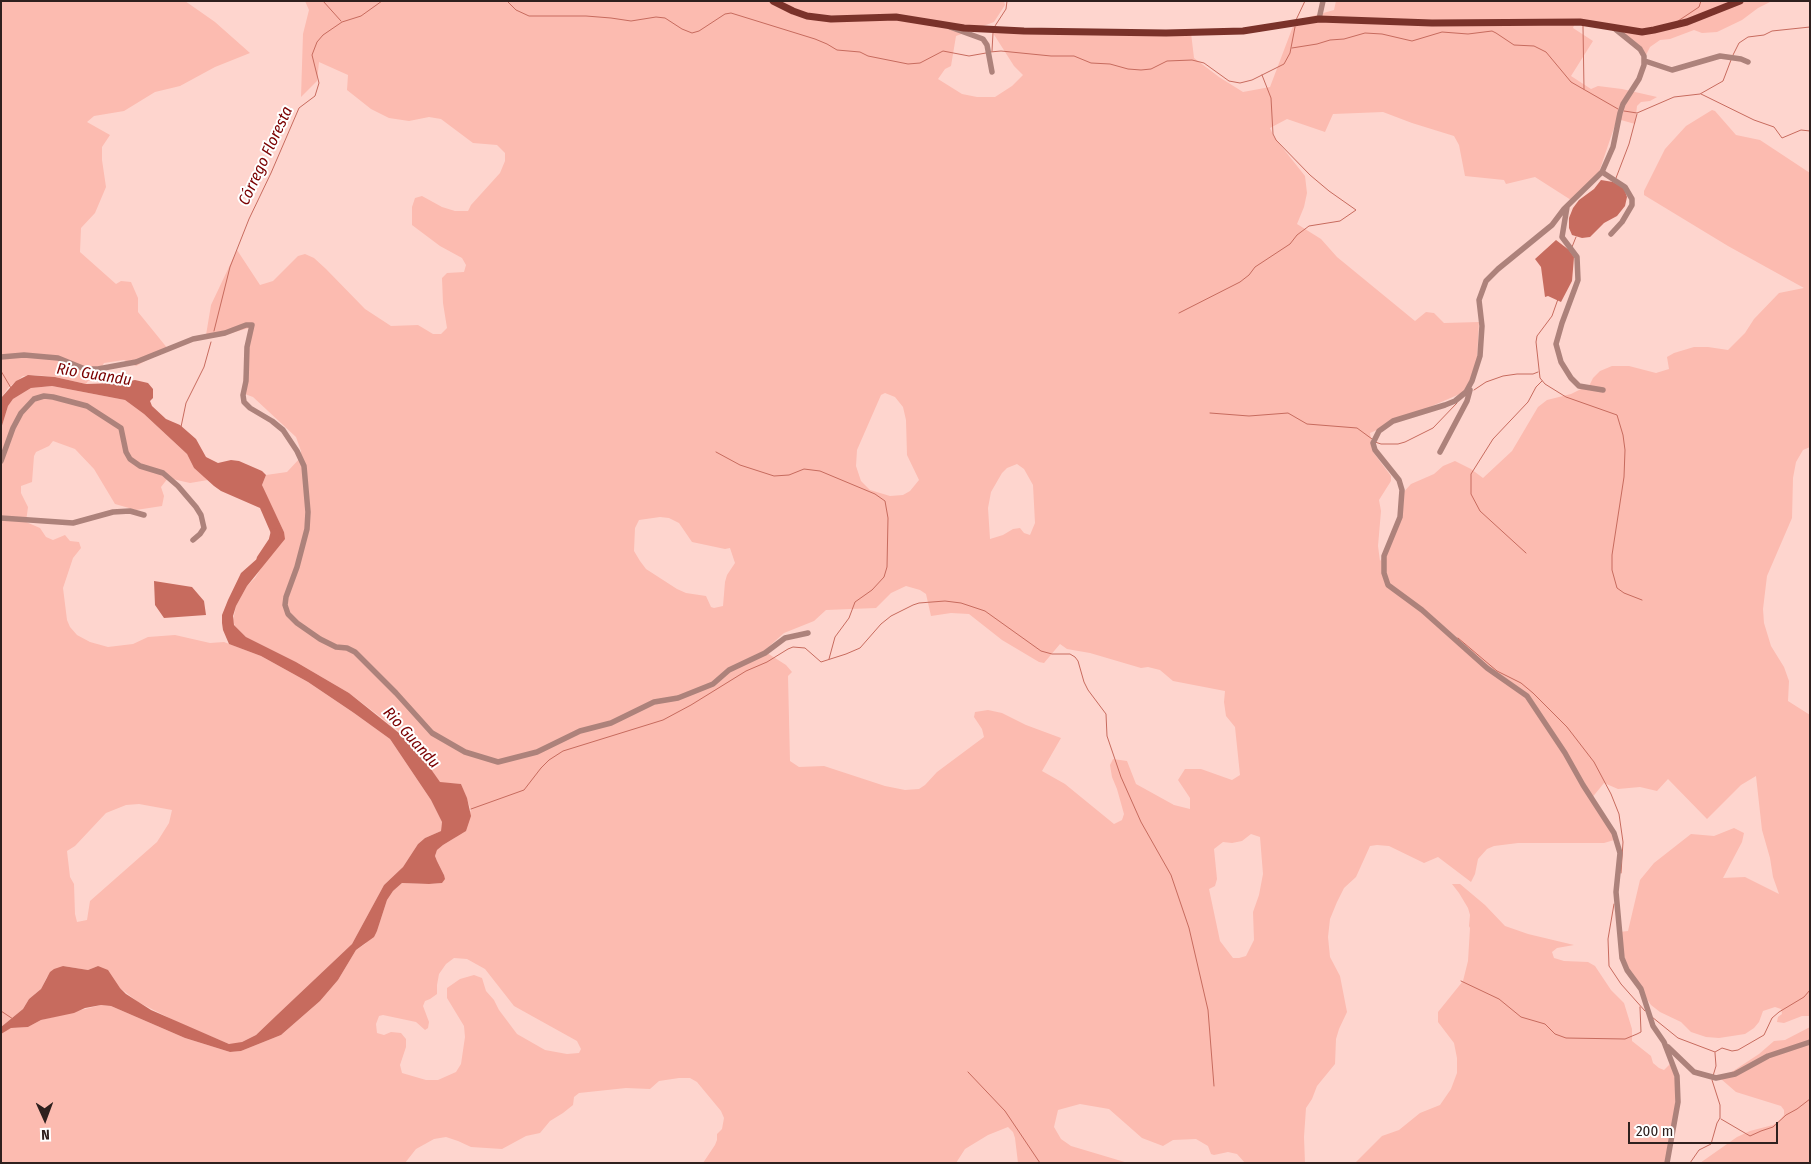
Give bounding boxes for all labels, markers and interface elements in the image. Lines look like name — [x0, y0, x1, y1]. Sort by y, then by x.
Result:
water label: Córrego Floresta — [235, 104, 297, 208]
water label: Rio Guandu — [55, 360, 133, 390]
water label: Rio Guandu — [379, 703, 443, 773]
north arrow — [20, 1094, 70, 1144]
scale bar — [1631, 1112, 1781, 1144]
text: 200 m — [1636, 1122, 1673, 1140]
text: N — [41, 1126, 50, 1143]

